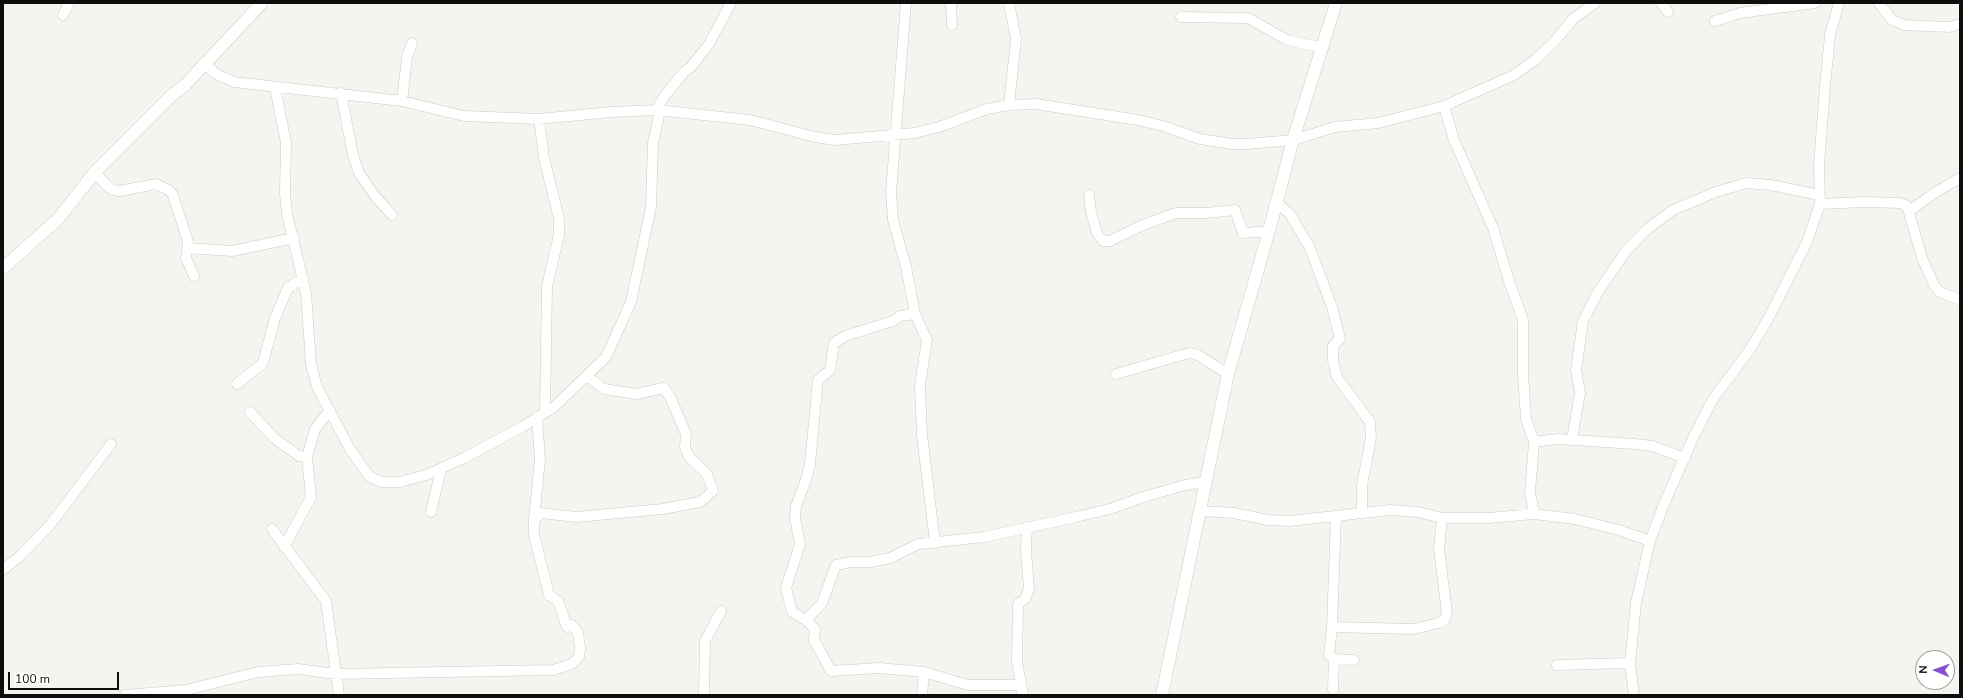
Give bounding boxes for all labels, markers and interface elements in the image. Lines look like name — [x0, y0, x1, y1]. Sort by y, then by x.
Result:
north arrow — [1915, 650, 1955, 690]
scale bar — [10, 664, 121, 690]
text: N — [1916, 665, 1931, 674]
text: 100 m — [15, 671, 50, 687]

